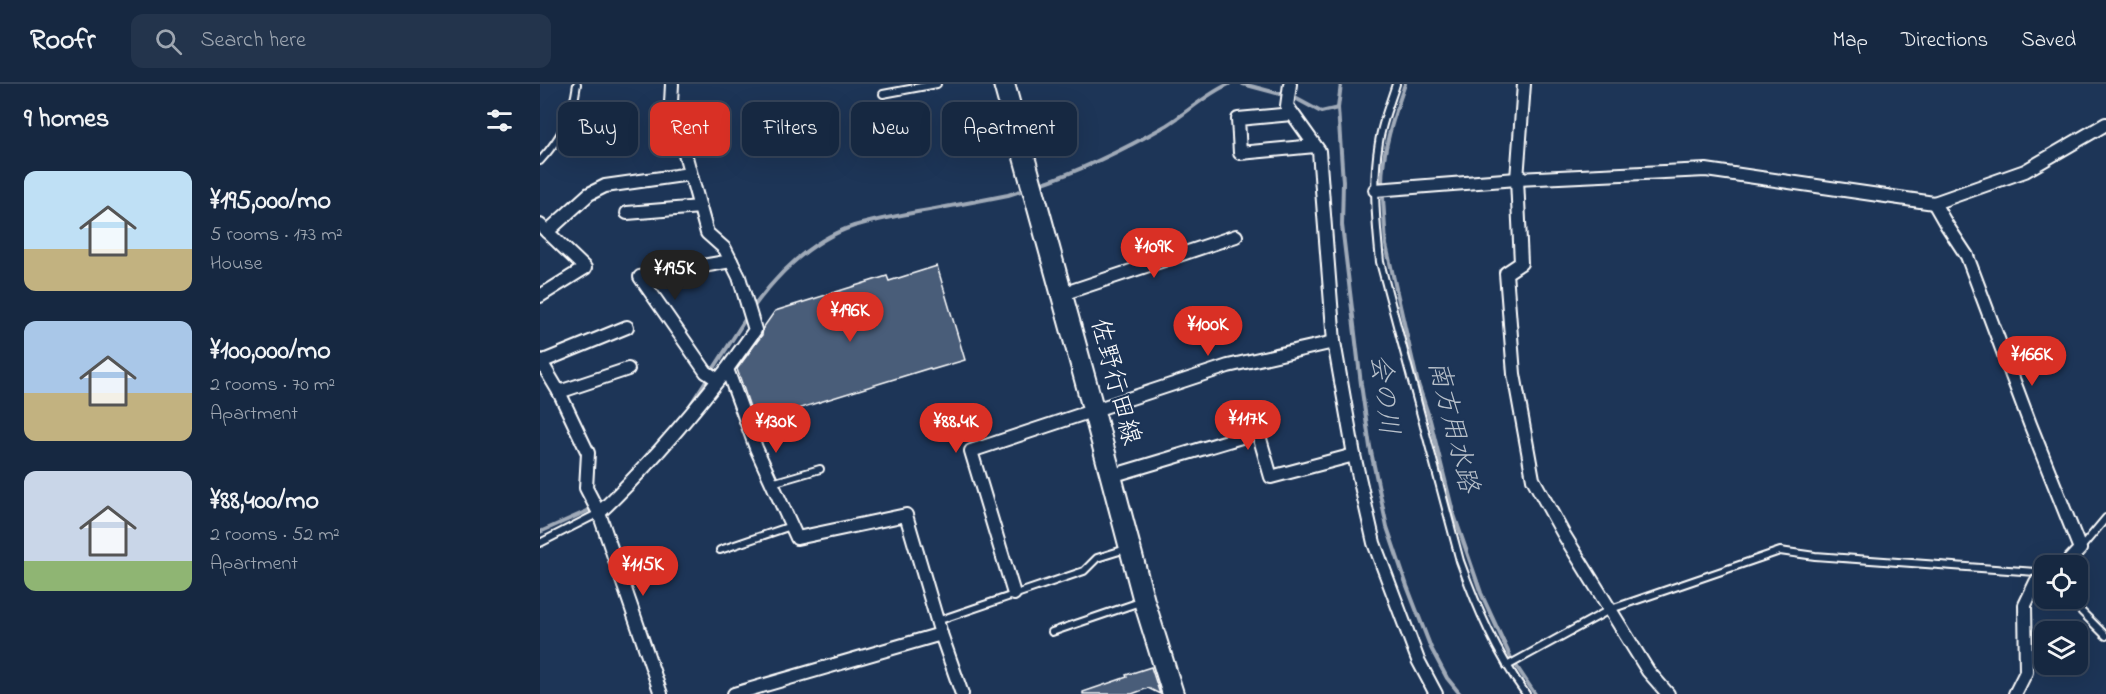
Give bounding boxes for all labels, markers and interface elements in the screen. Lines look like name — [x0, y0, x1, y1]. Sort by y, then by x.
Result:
search box — [131, 14, 551, 68]
text: Roofr — [30, 21, 95, 62]
icon: search — [152, 25, 185, 58]
text: Search here — [200, 25, 306, 57]
text: Map — [1832, 26, 1868, 56]
text: Directions — [1901, 26, 1988, 56]
text: Saved — [2021, 26, 2076, 56]
text: 9 homes — [24, 101, 109, 139]
chip: Buy — [558, 102, 638, 156]
chip: Rent — [650, 102, 730, 156]
chip: Filters — [742, 102, 839, 156]
chip: New — [851, 102, 930, 156]
chip: Apartment — [942, 102, 1077, 156]
icon: filters — [483, 104, 516, 137]
text: ¥195,000/mo — [210, 183, 331, 221]
icon: home — [72, 195, 144, 267]
text: 5 rooms · 173 m² — [210, 221, 343, 250]
pin: ¥109K — [1112, 228, 1196, 279]
text: ¥109K — [1135, 233, 1173, 262]
text: House — [210, 250, 263, 279]
pin: ¥195K — [633, 250, 717, 301]
text: ¥195K — [654, 255, 696, 284]
pin: ¥196K — [808, 292, 892, 343]
text: ¥196K — [831, 297, 869, 326]
pin: ¥100K — [1166, 306, 1250, 357]
text: ¥100K — [1187, 311, 1229, 340]
street label: 佐野行田線 — [1079, 314, 1149, 450]
text: ¥100,000/mo — [210, 333, 331, 371]
pin: ¥166K — [1990, 336, 2074, 387]
text: ¥166K — [2011, 341, 2053, 370]
icon: home — [72, 345, 144, 417]
water label: 会の川 — [1359, 352, 1407, 438]
water label: 南方用水路 — [1417, 357, 1488, 499]
text: 2 rooms · 70 m² — [210, 371, 335, 400]
text: Apartment — [210, 400, 298, 429]
pin: ¥117K — [1206, 400, 1290, 451]
pin: ¥130K — [734, 403, 818, 454]
pin: ¥88.4K — [907, 403, 1005, 454]
text: ¥117K — [1229, 405, 1267, 434]
text: ¥130K — [756, 408, 796, 437]
text: ¥88.4K — [934, 408, 978, 437]
text: ¥88,400/mo — [210, 483, 319, 521]
icon: home — [72, 495, 144, 567]
text: 2 rooms · 52 m² — [210, 521, 340, 550]
pin: ¥115K — [601, 546, 685, 597]
text: Apartment — [210, 550, 298, 579]
text: ¥115K — [622, 551, 664, 580]
map controls — [2034, 555, 2088, 675]
button: locate — [2034, 555, 2088, 609]
button: layers — [2034, 621, 2088, 675]

